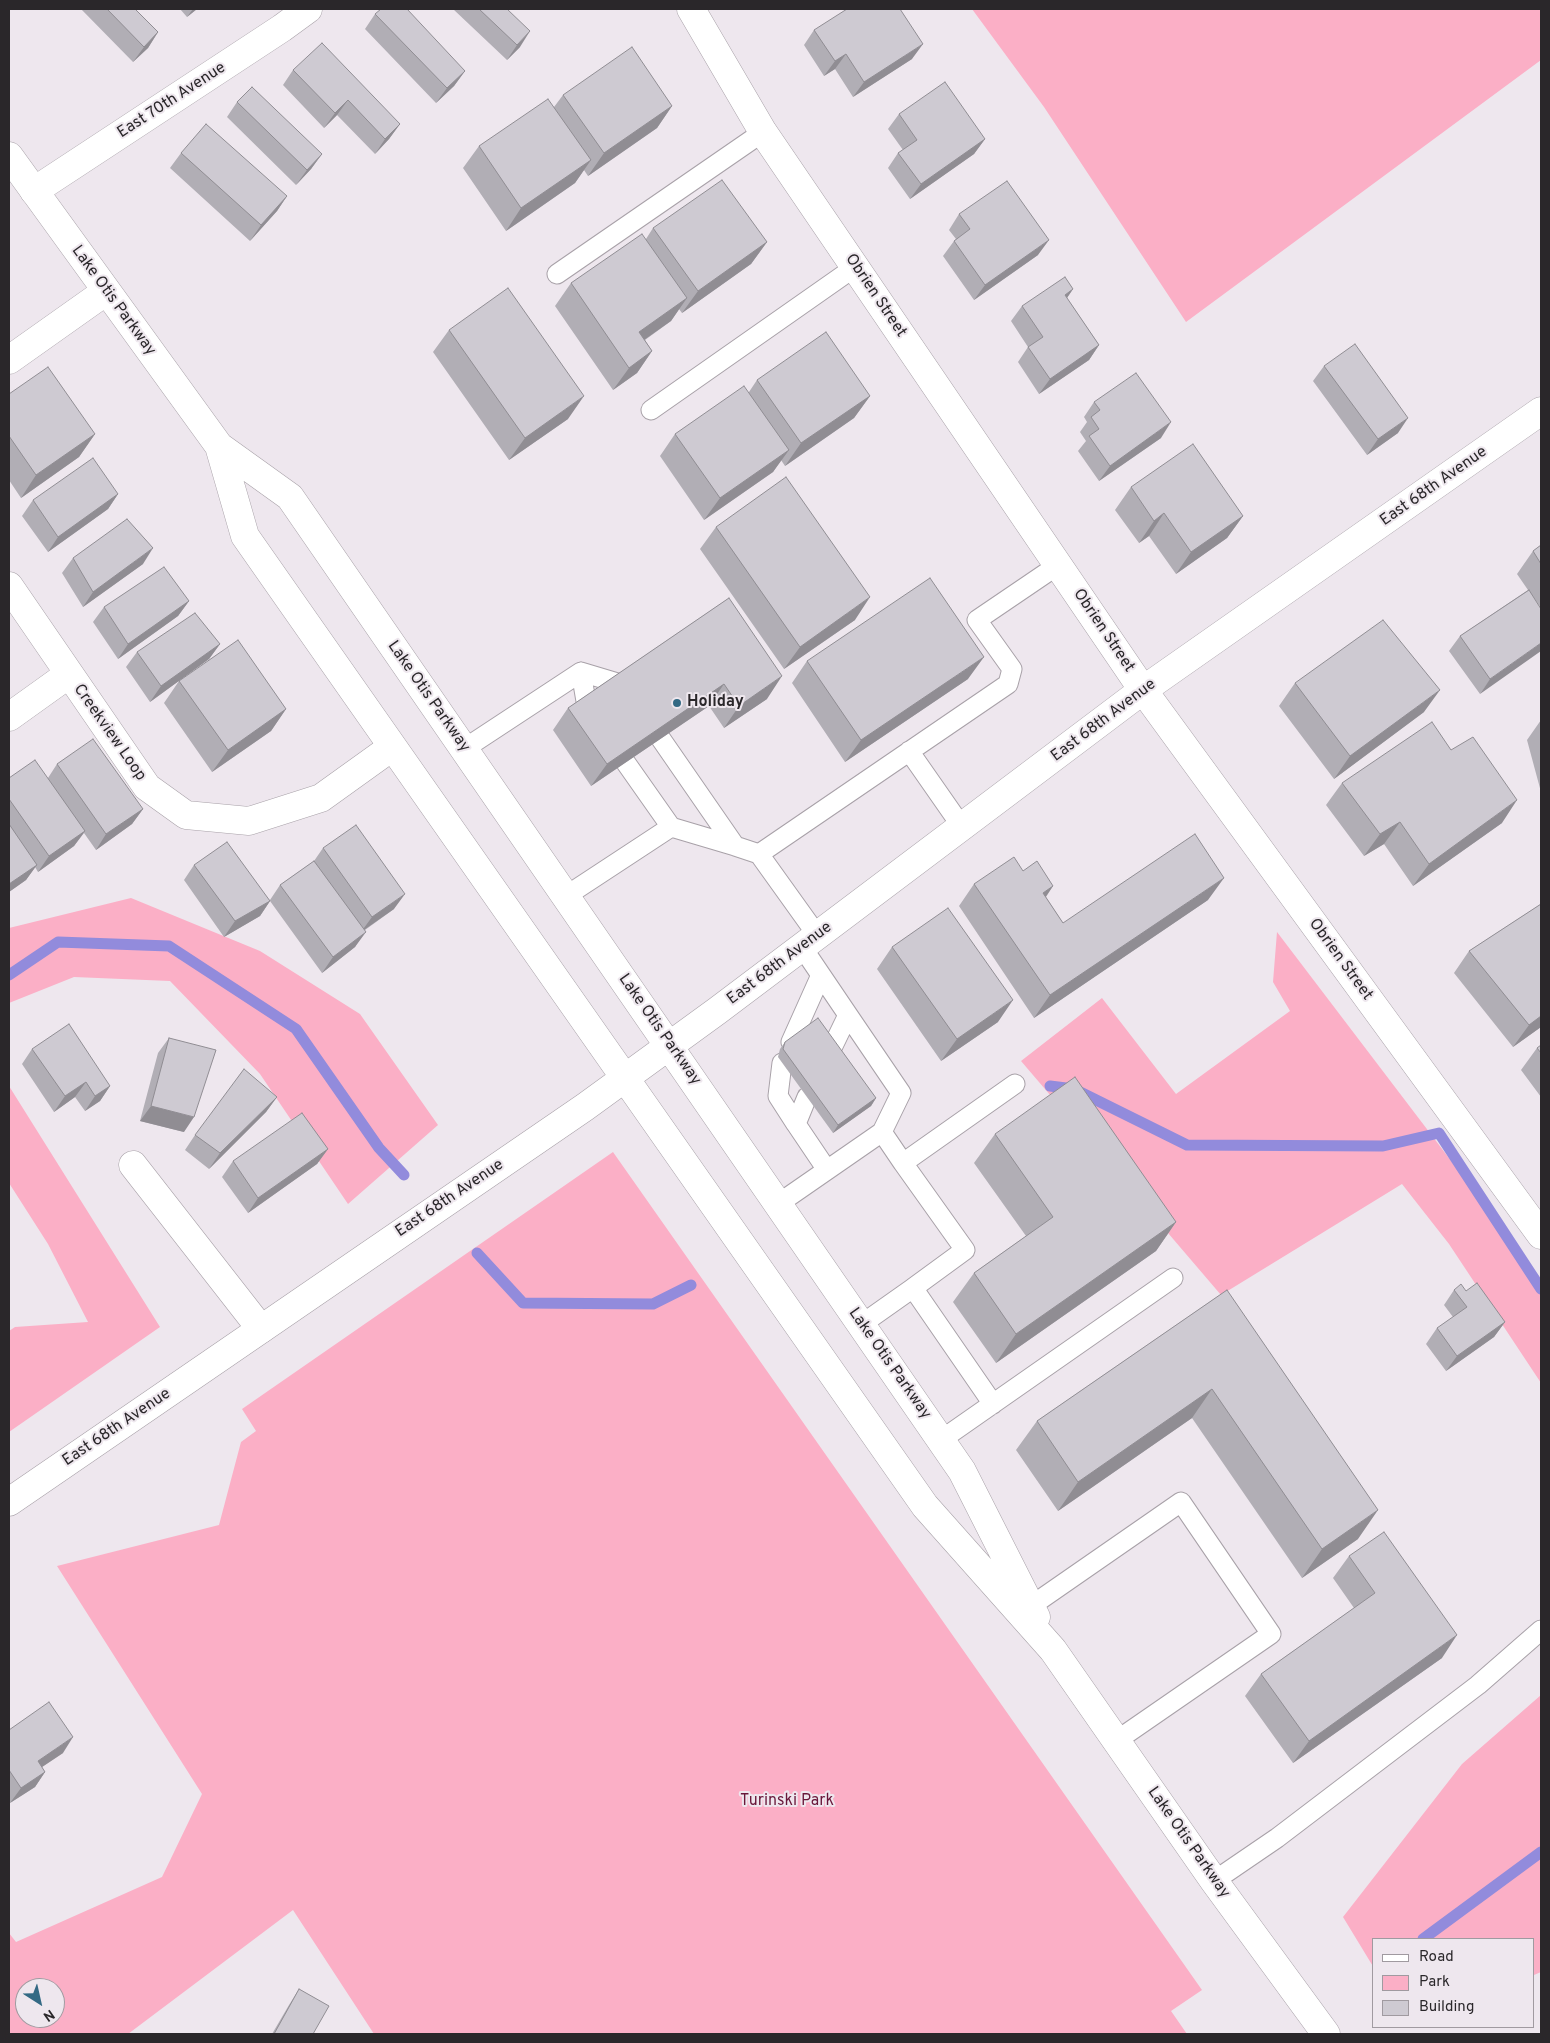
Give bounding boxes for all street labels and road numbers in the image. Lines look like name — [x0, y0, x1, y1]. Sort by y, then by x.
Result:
street label: East 70th Avenue — [114, 59, 230, 143]
street label: Lake Otis Parkway — [67, 242, 159, 360]
street label: Obrien Street — [840, 251, 910, 341]
street label: East 68th Avenue — [1377, 443, 1491, 531]
street label: Obrien Street — [1068, 586, 1138, 676]
street label: Lake Otis Parkway — [382, 638, 474, 756]
street label: East 68th Avenue — [1048, 675, 1160, 767]
street label: Creekview Loop — [68, 681, 150, 785]
street label: Obrien Street — [1304, 915, 1376, 1005]
street label: East 68th Avenue — [724, 918, 836, 1010]
street label: Lake Otis Parkway — [613, 971, 705, 1089]
street label: East 68th Avenue — [392, 1156, 508, 1242]
street label: Lake Otis Parkway — [843, 1305, 935, 1423]
street label: East 68th Avenue — [59, 1385, 175, 1471]
street label: Lake Otis Parkway — [1142, 1784, 1234, 1902]

